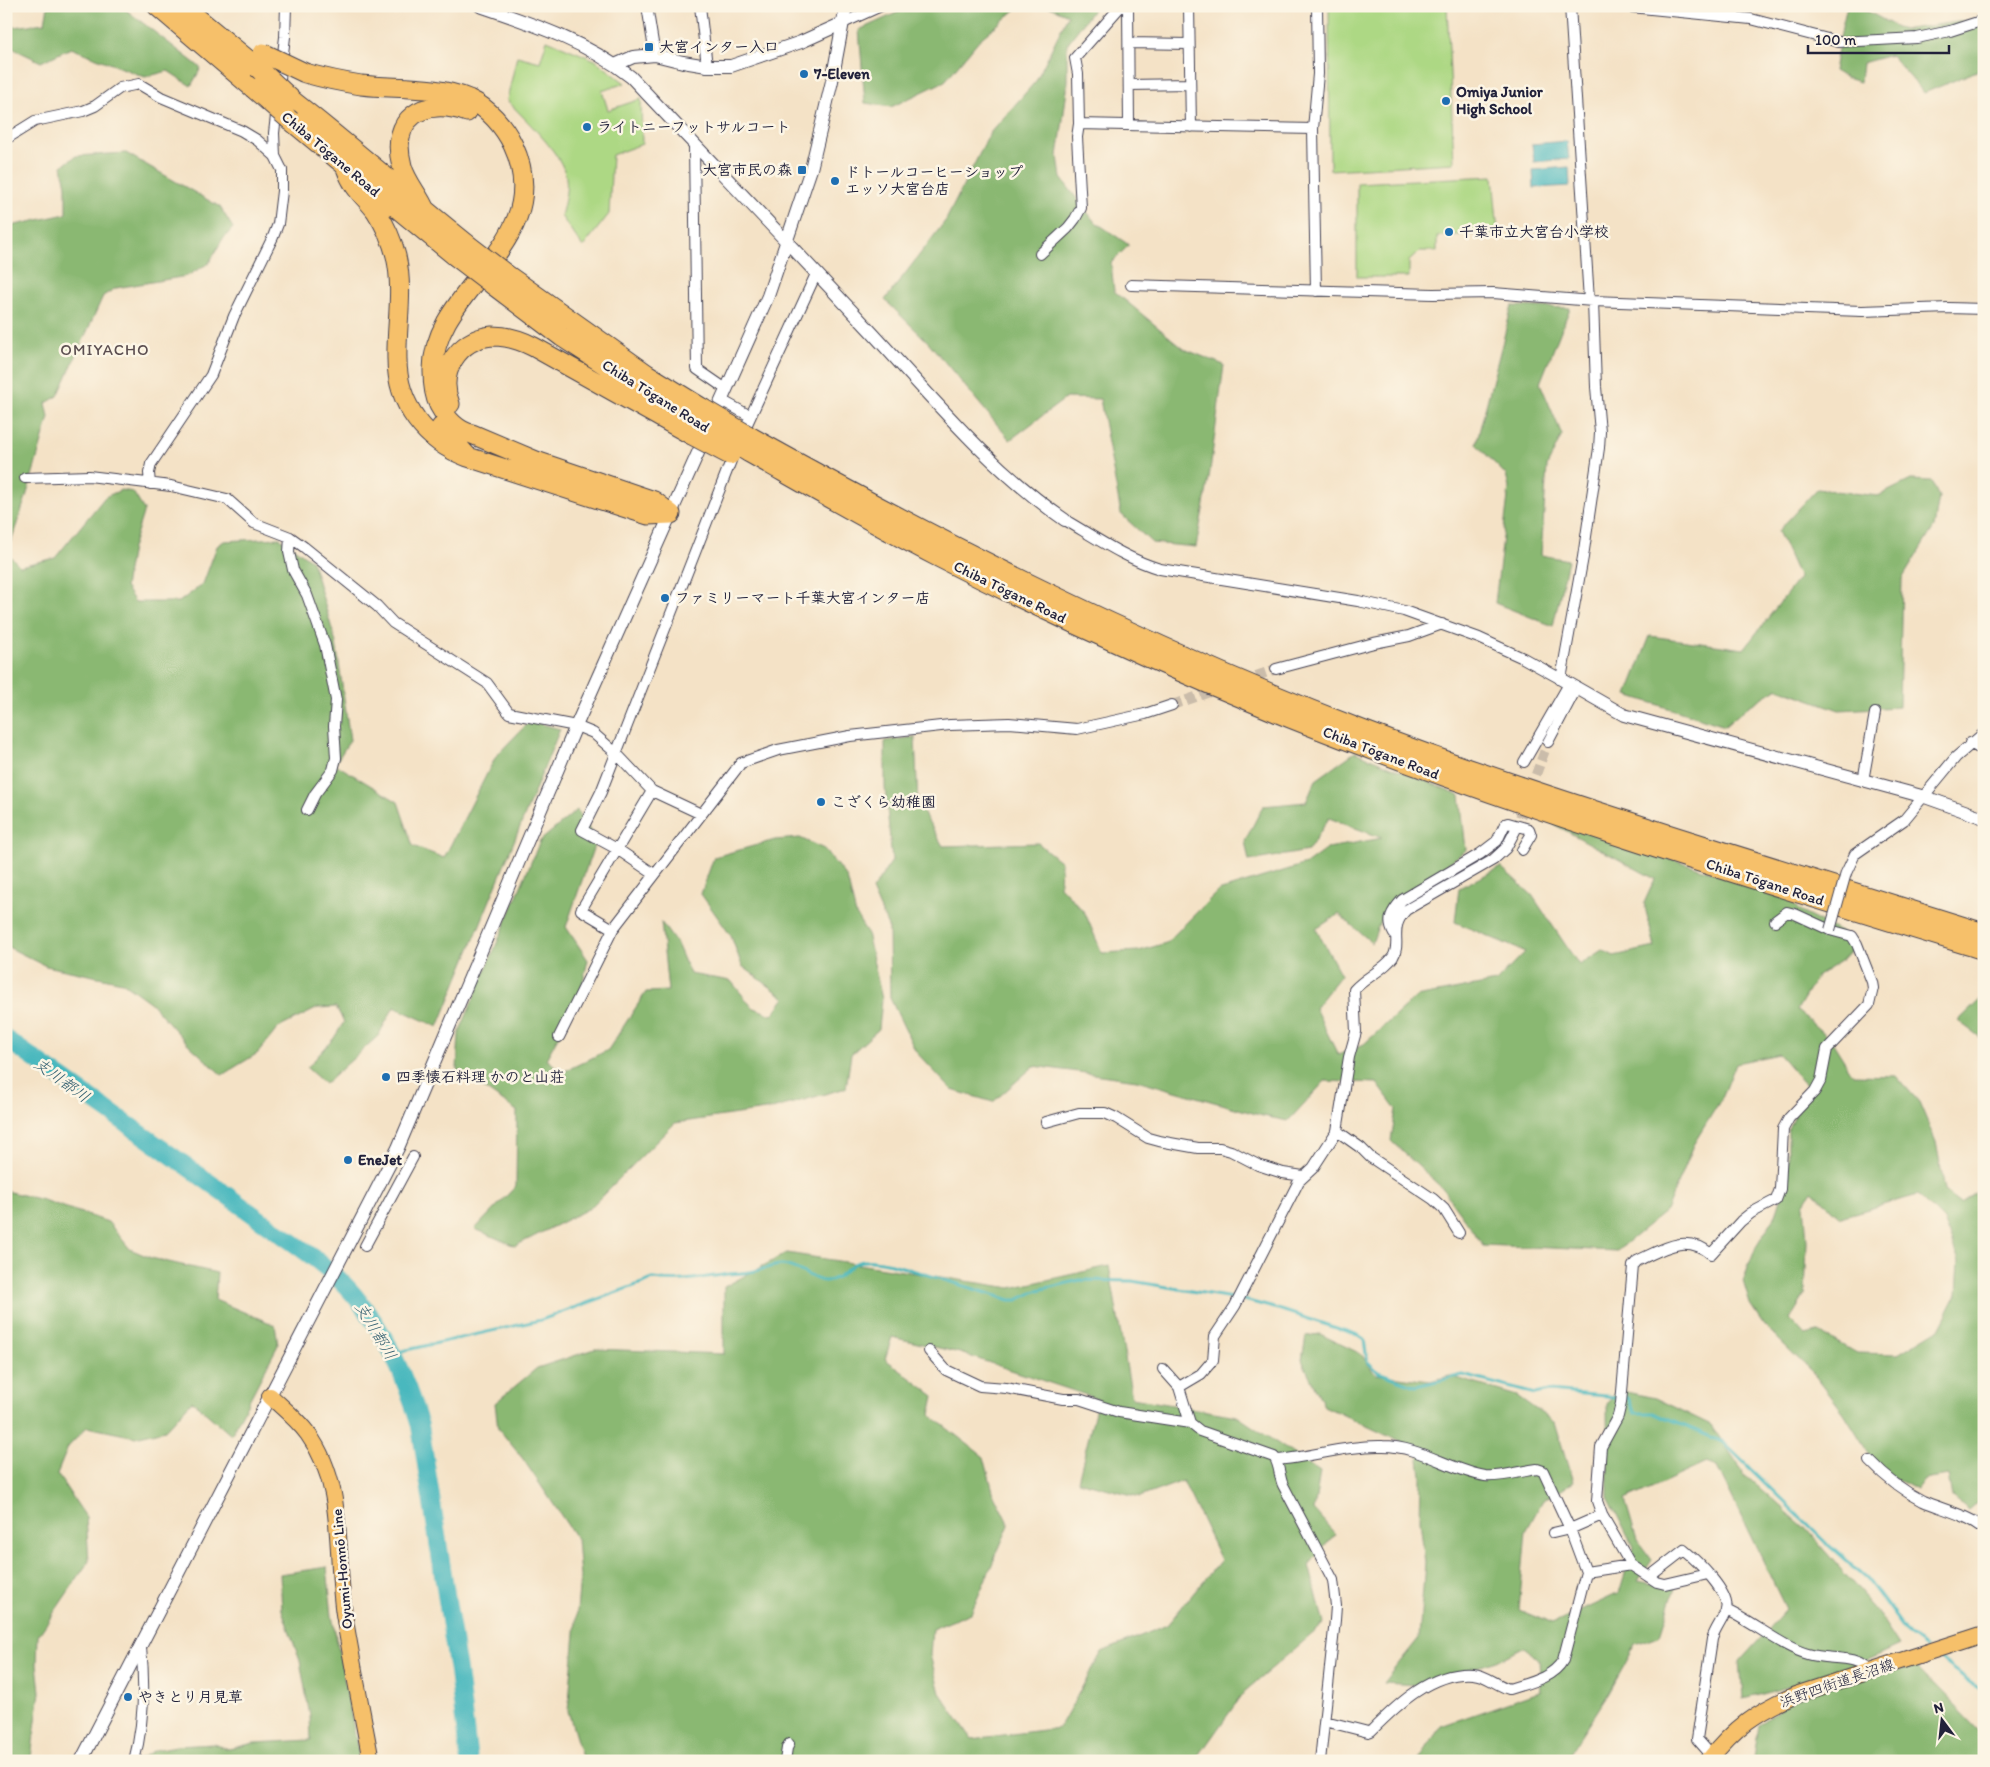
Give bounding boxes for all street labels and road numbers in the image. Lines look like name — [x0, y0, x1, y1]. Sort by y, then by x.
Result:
street label: Chiba Tōgane Road — [278, 108, 384, 200]
street label: Chiba Tōgane Road — [599, 356, 713, 436]
street label: Chiba Tōgane Road — [951, 557, 1069, 627]
street label: Chiba Tōgane Road — [1320, 723, 1442, 783]
street label: Chiba Tōgane Road — [1704, 854, 1826, 910]
street label: Oyumi-Honnō Line — [328, 1508, 356, 1630]
street label: 浜野四街道長沼線 — [1777, 1655, 1897, 1711]

